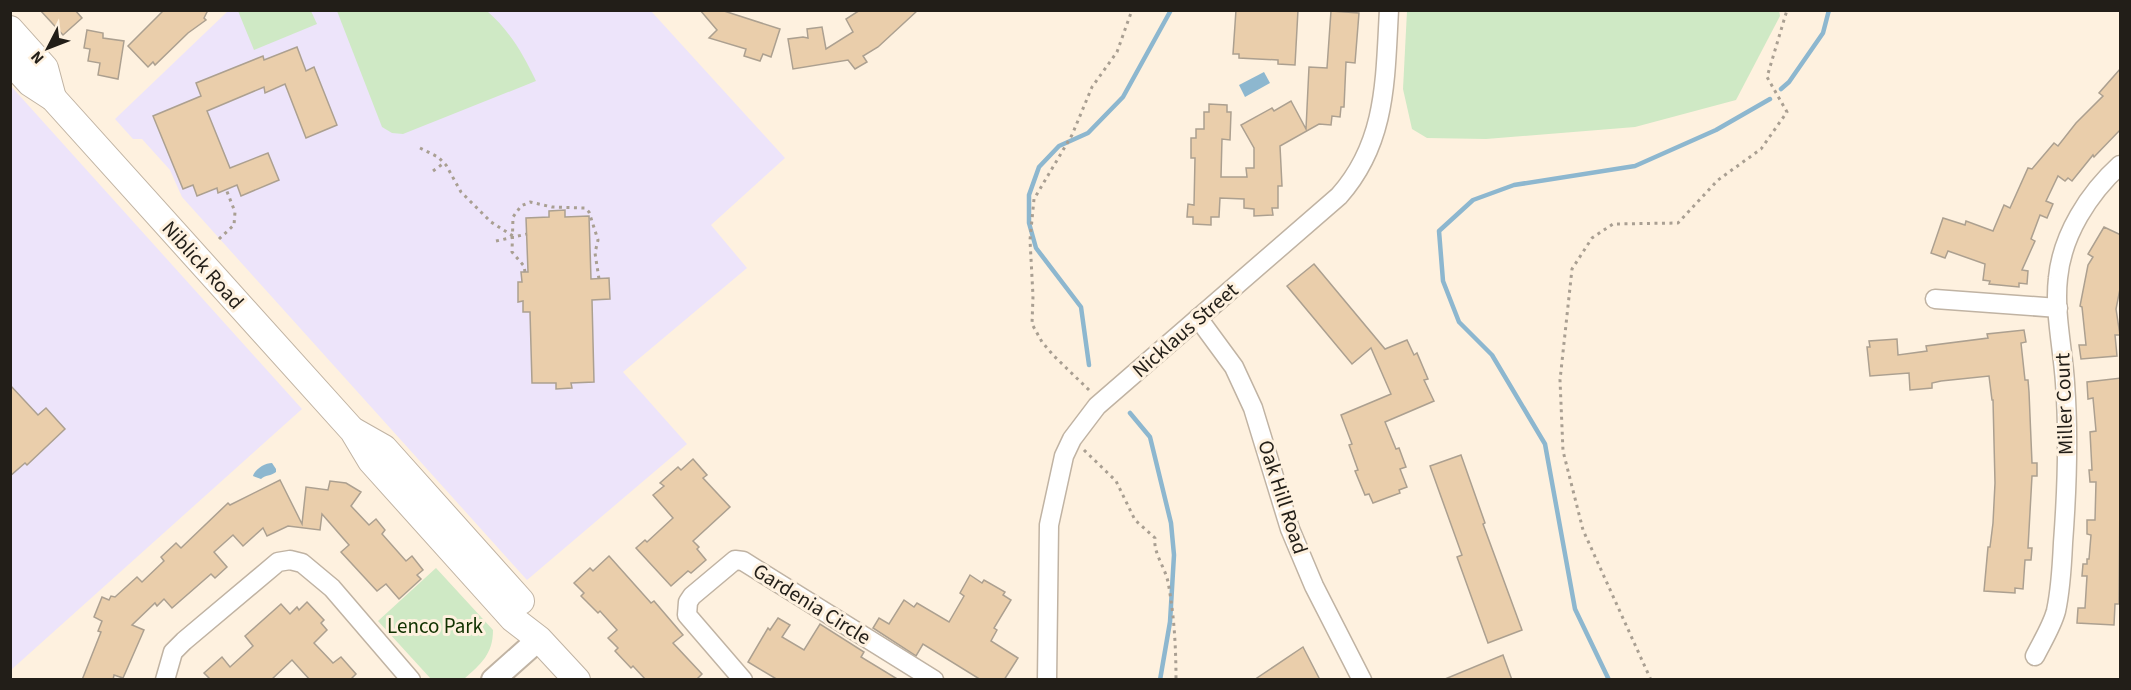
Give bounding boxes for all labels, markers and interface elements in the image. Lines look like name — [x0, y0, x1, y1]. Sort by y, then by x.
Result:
north arrow — [18, 18, 78, 78]
text: N — [26, 46, 49, 69]
street label: Niblick Road — [155, 214, 251, 316]
street label: Nicklaus Street — [1125, 275, 1245, 385]
street label: Miller Court — [2047, 352, 2081, 456]
street label: Oak Hill Road — [1251, 436, 1315, 558]
street label: Gardenia Circle — [747, 556, 877, 652]
park label: Lenco Park — [387, 611, 484, 641]

